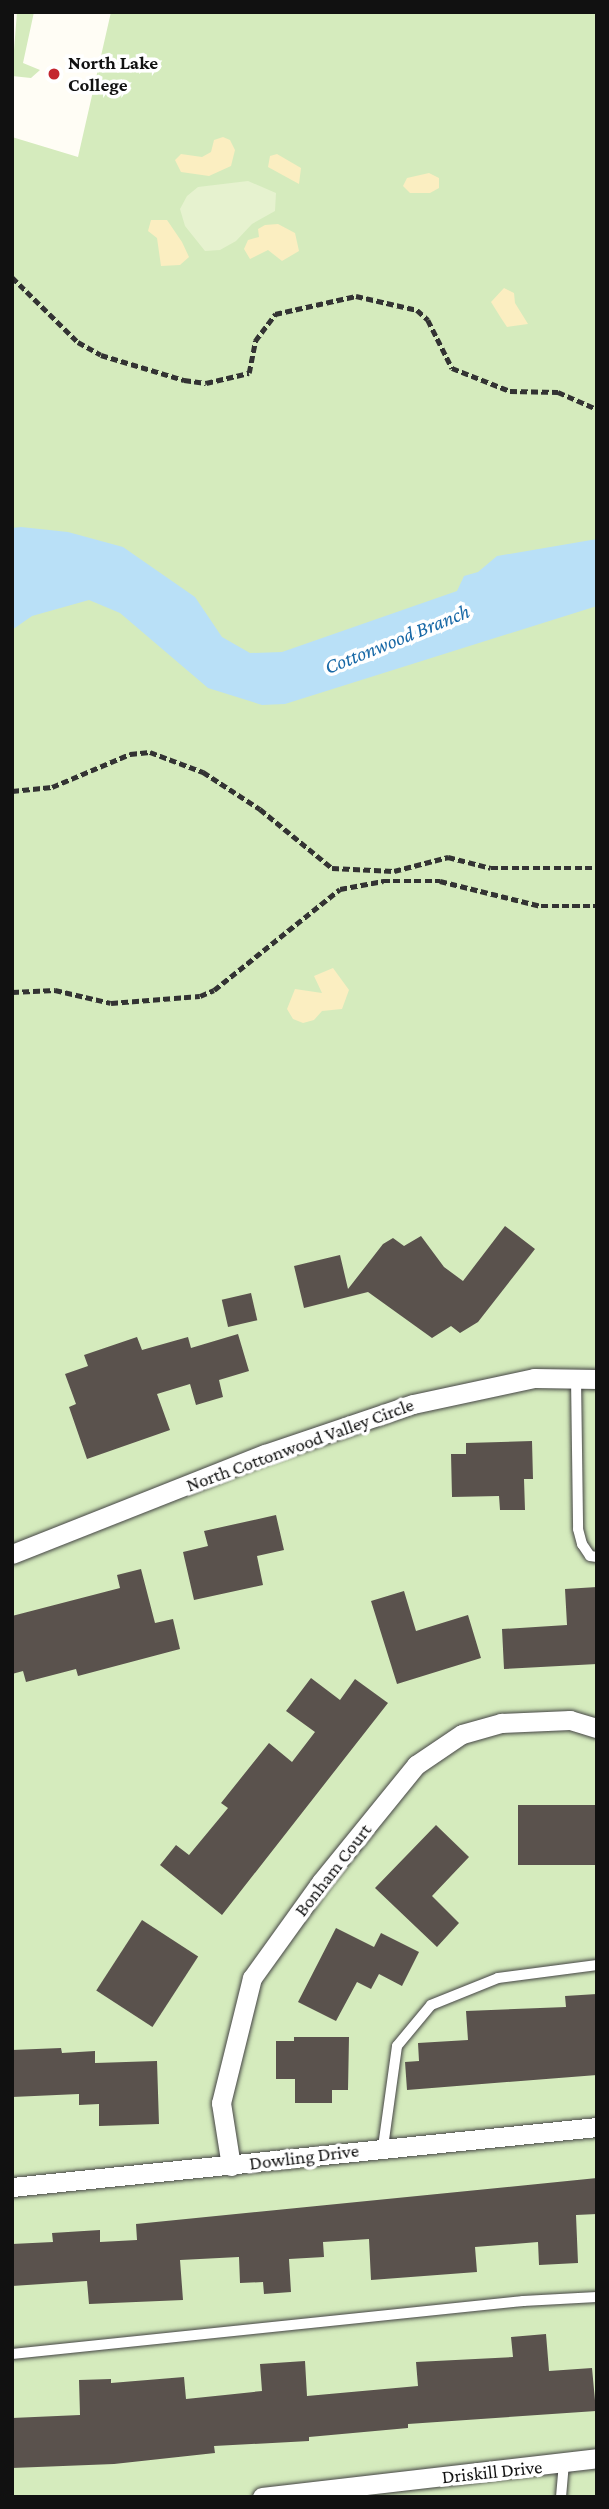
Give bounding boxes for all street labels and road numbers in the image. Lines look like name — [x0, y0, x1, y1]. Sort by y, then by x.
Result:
street label: North Cottonwood Valley Circle — [183, 1393, 417, 1497]
street label: Bonham Court — [290, 1819, 376, 1921]
street label: Dowling Drive — [248, 2139, 360, 2175]
street label: Driskill Drive — [441, 2455, 543, 2489]

